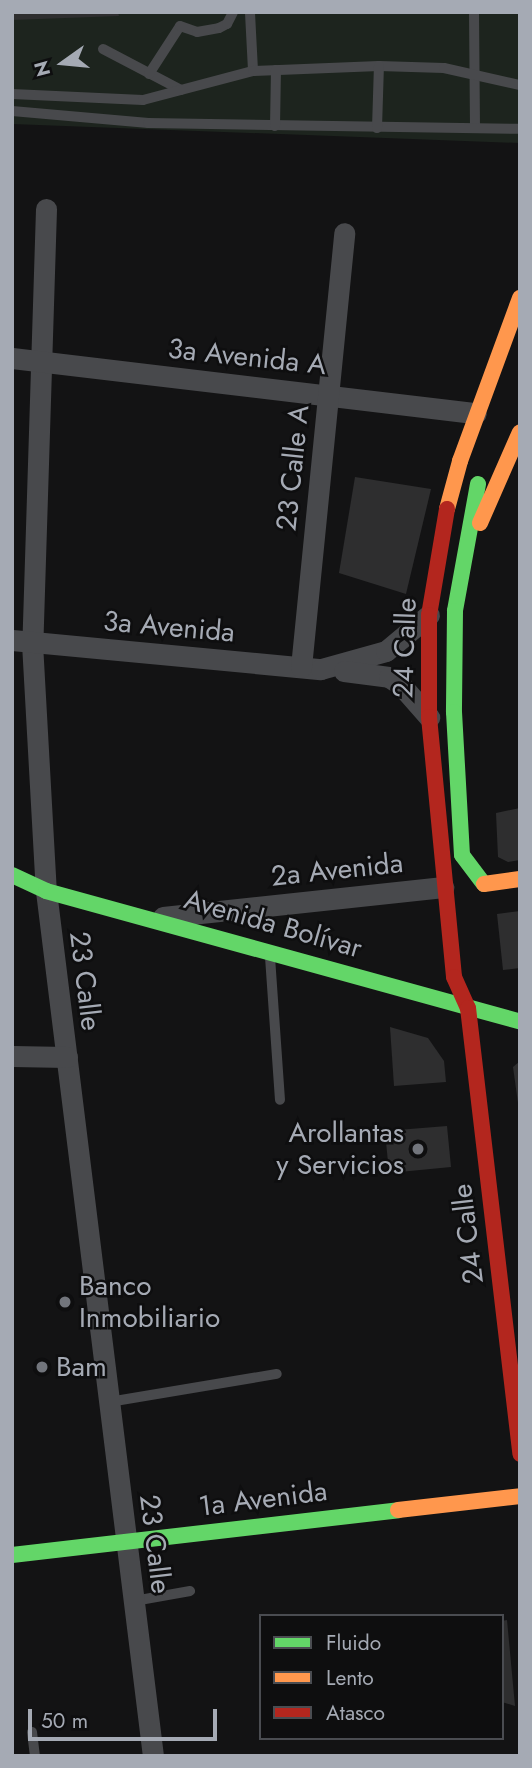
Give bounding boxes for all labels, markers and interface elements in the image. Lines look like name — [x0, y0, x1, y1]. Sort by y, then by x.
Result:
north arrow — [28, 28, 98, 98]
text: N — [27, 58, 57, 79]
street label: 3a Avenida A — [166, 332, 328, 382]
street label: 23 Calle A — [270, 403, 316, 533]
street label: 24 Calle — [386, 597, 424, 699]
street label: 3a Avenida — [102, 605, 236, 649]
street label: 2a Avenida — [269, 846, 405, 894]
street label: Avenida Bolívar — [180, 883, 366, 965]
street label: 23 Calle — [62, 930, 108, 1032]
place label: Arollantas y Servicios — [276, 1116, 404, 1182]
marker: Arollantas y Servicios — [410, 1141, 426, 1157]
street label: 24 Calle — [445, 1182, 491, 1286]
place label: Banco Inmobiliario — [79, 1269, 220, 1335]
marker: Banco Inmobiliario — [57, 1294, 73, 1310]
place label: Bam — [56, 1350, 107, 1384]
marker: Bam — [34, 1359, 50, 1375]
street label: 1a Avenida — [197, 1474, 329, 1524]
street label: 23 Calle — [132, 1493, 178, 1595]
legend — [259, 1614, 504, 1740]
text: Fluido — [326, 1628, 381, 1658]
text: Lento — [326, 1663, 374, 1693]
scale bar — [32, 1694, 220, 1738]
text: Atasco — [326, 1698, 385, 1728]
text: 50 m — [41, 1706, 88, 1736]

